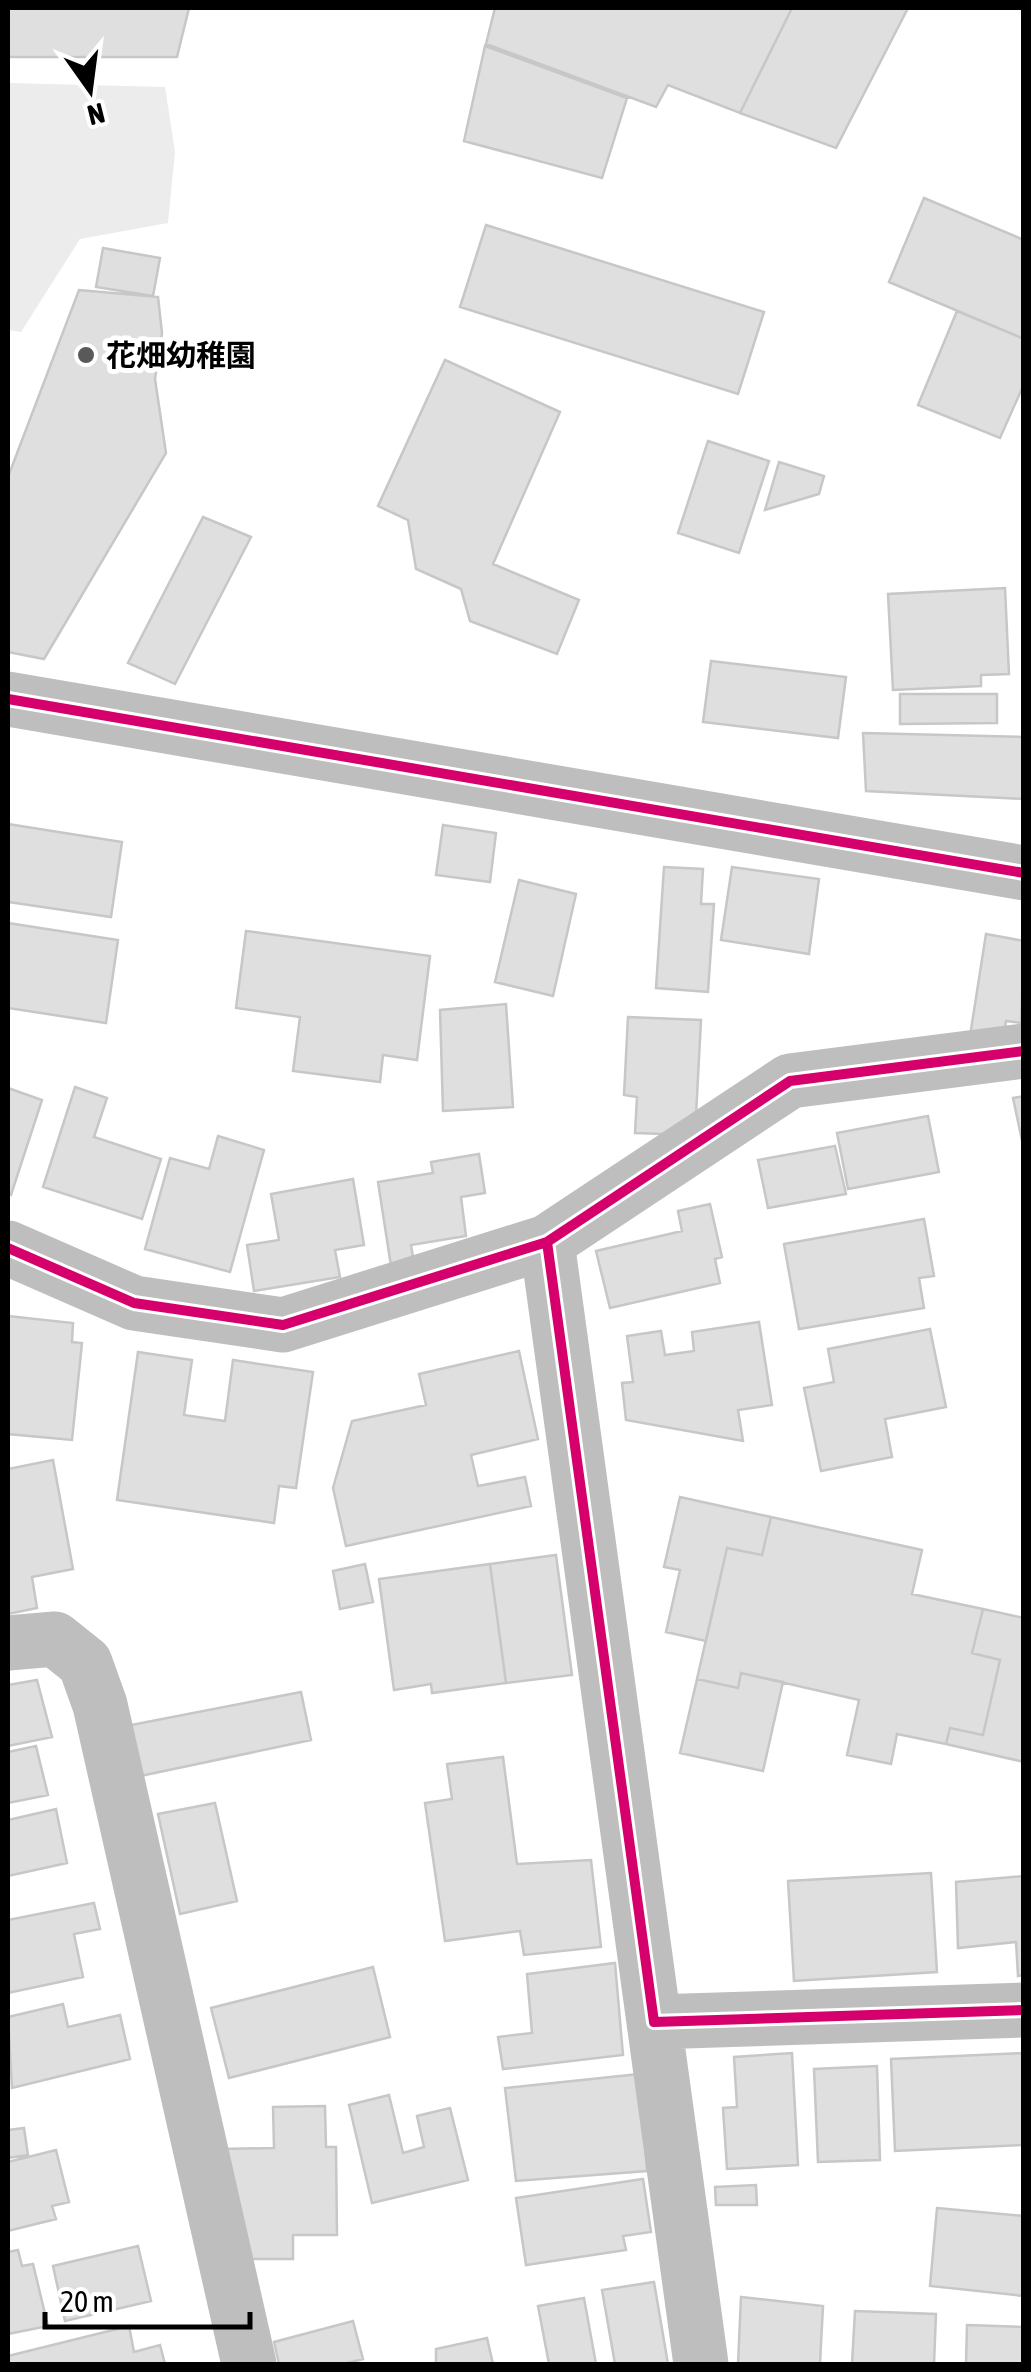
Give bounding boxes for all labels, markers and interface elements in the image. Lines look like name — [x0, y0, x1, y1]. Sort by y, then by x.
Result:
north arrow — [40, 40, 140, 140]
text: N — [84, 97, 108, 132]
place label: 花畑幼稚園 — [106, 338, 256, 372]
marker: 花畑幼稚園 — [75, 344, 97, 366]
scale bar — [45, 2267, 250, 2329]
text: 20 m — [60, 2284, 114, 2318]

